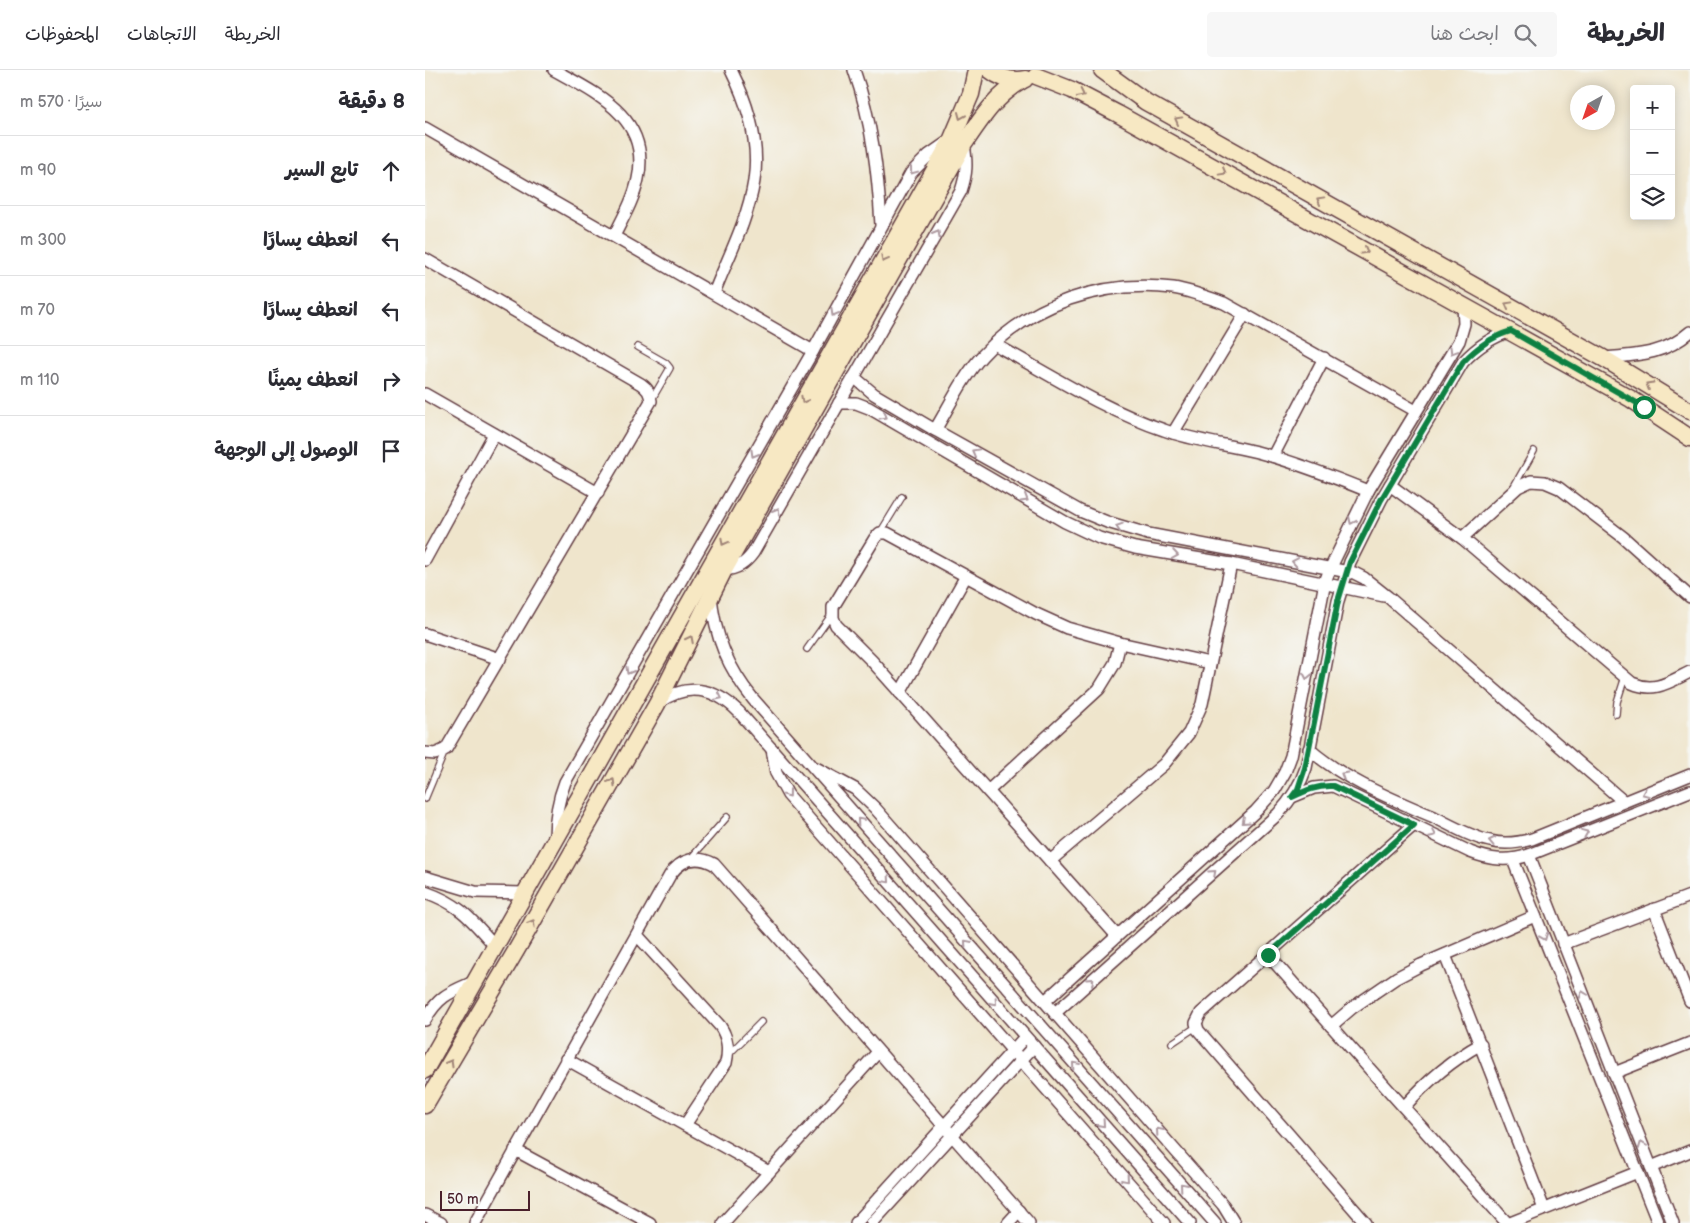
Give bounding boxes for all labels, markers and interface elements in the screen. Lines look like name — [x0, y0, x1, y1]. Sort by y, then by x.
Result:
search box — [1207, 12, 1557, 57]
text: الخريطة — [1587, 19, 1665, 48]
icon: search — [1511, 21, 1539, 49]
text: ابحث هنا — [1430, 23, 1499, 46]
text: المحفوظات — [25, 24, 99, 45]
text: الاتجاهات — [127, 24, 197, 45]
text: الخريطة — [225, 24, 281, 45]
north arrow — [1570, 85, 1615, 130]
map controls — [1630, 85, 1675, 220]
button: + — [1630, 85, 1675, 130]
one-way arrow — [1076, 88, 1085, 98]
text: 8 دقيقة — [338, 89, 405, 114]
text: سيرًا · 570 m — [20, 93, 102, 112]
one-way arrow — [956, 111, 967, 120]
one-way arrow — [1175, 116, 1184, 126]
button: − — [1630, 130, 1675, 175]
icon: ahead — [377, 157, 405, 185]
text: تابع السير — [285, 159, 358, 182]
text: 90 m — [20, 161, 56, 180]
one-way arrow — [911, 165, 919, 174]
one-way arrow — [1218, 166, 1227, 176]
button: layers — [1630, 175, 1675, 220]
one-way arrow — [1316, 196, 1325, 206]
icon: left — [377, 227, 405, 255]
text: انعطف يسارًا — [263, 229, 358, 252]
text: 300 m — [20, 231, 66, 250]
one-way arrow — [930, 231, 940, 240]
one-way arrow — [1360, 245, 1369, 255]
one-way arrow — [880, 254, 890, 263]
icon: left — [377, 297, 405, 325]
text: انعطف يسارًا — [263, 299, 358, 322]
text: 70 m — [20, 301, 55, 320]
one-way arrow — [1504, 301, 1513, 311]
one-way arrow — [830, 307, 840, 316]
one-way arrow — [1450, 346, 1460, 355]
icon: right — [377, 367, 405, 395]
text: انعطف يمينًا — [268, 369, 358, 392]
text: 110 m — [20, 371, 59, 390]
one-way arrow — [1645, 382, 1654, 392]
one-way arrow — [800, 395, 810, 404]
route start — [1633, 396, 1656, 419]
one-way arrow — [879, 410, 888, 420]
icon: arrive — [377, 437, 405, 465]
text: الوصول إلى الوجهة — [214, 439, 358, 462]
one-way arrow — [971, 448, 980, 458]
one-way arrow — [750, 449, 760, 458]
one-way arrow — [1019, 492, 1028, 502]
one-way arrow — [770, 508, 780, 517]
one-way arrow — [1348, 516, 1358, 525]
one-way arrow — [1115, 522, 1124, 532]
one-way arrow — [720, 536, 730, 545]
one-way arrow — [1171, 549, 1180, 559]
one-way arrow — [1291, 558, 1300, 568]
one-way arrow — [683, 635, 694, 644]
one-way arrow — [626, 666, 636, 675]
one-way arrow — [1302, 671, 1313, 680]
one-way arrow — [713, 690, 722, 700]
one-way arrow — [1341, 771, 1350, 781]
one-way arrow — [606, 778, 616, 787]
one-way arrow — [1641, 787, 1650, 797]
one-way arrow — [782, 788, 790, 797]
one-way arrow — [1242, 815, 1251, 824]
one-way arrow — [857, 818, 866, 827]
one-way arrow — [1428, 828, 1437, 838]
one-way arrow — [1580, 829, 1589, 839]
one-way arrow — [1488, 836, 1497, 847]
one-way arrow — [1207, 869, 1216, 878]
one-way arrow — [881, 874, 890, 883]
one-way arrow — [525, 919, 535, 928]
one-way arrow — [1538, 933, 1548, 941]
one-way arrow — [964, 940, 973, 949]
route end — [1257, 944, 1280, 967]
one-way arrow — [1086, 978, 1095, 987]
one-way arrow — [1579, 990, 1589, 999]
one-way arrow — [989, 997, 998, 1006]
one-way arrow — [443, 1060, 453, 1069]
one-way arrow — [1072, 1061, 1081, 1070]
one-way arrow — [1096, 1118, 1105, 1127]
one-way arrow — [1155, 1128, 1164, 1137]
one-way arrow — [1638, 1141, 1648, 1150]
one-way arrow — [1120, 1174, 1129, 1183]
one-way arrow — [1180, 1183, 1189, 1192]
scale bar — [440, 1188, 530, 1211]
text: 50 m — [447, 1191, 479, 1208]

